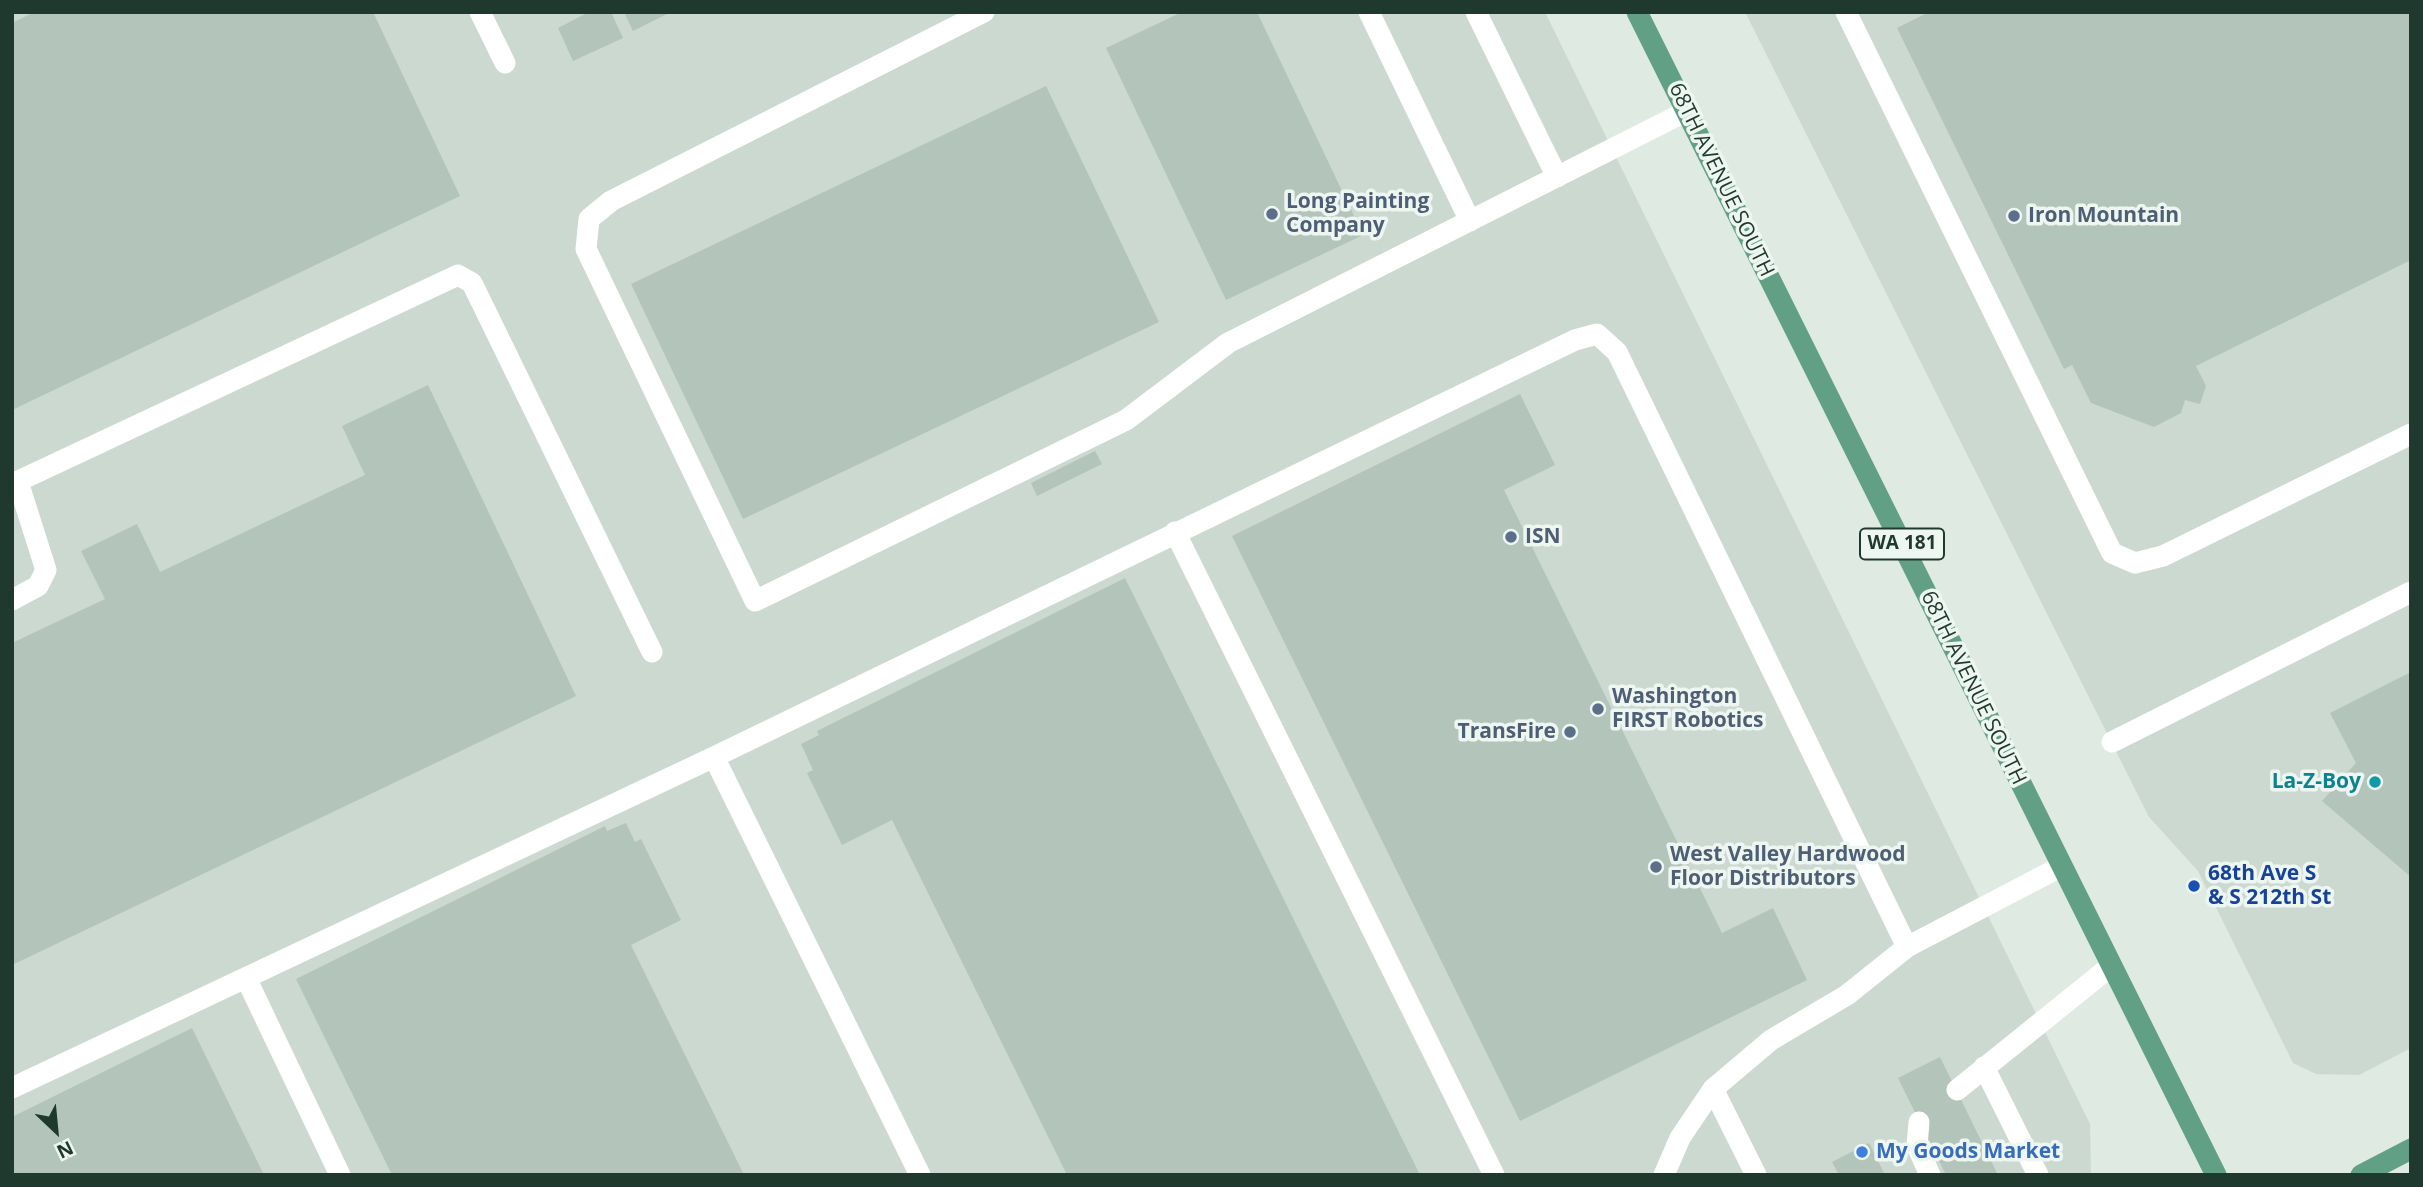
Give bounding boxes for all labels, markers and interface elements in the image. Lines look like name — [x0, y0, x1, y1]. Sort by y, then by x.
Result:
street label: 68TH AVENUE SOUTH — [1663, 79, 1779, 281]
place label: Long Painting Company — [1286, 189, 1429, 239]
place label: Iron Mountain — [2028, 203, 2179, 229]
marker: Long Painting Company — [1264, 206, 1280, 222]
marker: Iron Mountain — [2006, 208, 2022, 224]
place label: ISN — [1525, 524, 1561, 550]
road number: WA 181 — [1860, 528, 1944, 559]
marker: ISN — [1503, 529, 1519, 545]
street label: 68TH AVENUE SOUTH — [1915, 587, 2031, 789]
place label: Washington FIRST Robotics — [1612, 684, 1763, 734]
marker: Washington FIRST Robotics — [1590, 701, 1606, 717]
place label: TransFire — [1458, 719, 1556, 745]
marker: TransFire — [1562, 724, 1578, 740]
place label: La-Z-Boy — [2272, 769, 2361, 795]
marker: La-Z-Boy — [2367, 774, 2383, 790]
place label: West Valley Hardwood Floor Distributors — [1670, 842, 1906, 892]
marker: West Valley Hardwood Floor Distributors — [1648, 859, 1664, 875]
place label: 68th Ave S & S 212th St — [2208, 861, 2331, 911]
marker: 68th Ave S & S 212th St — [2186, 878, 2202, 894]
north arrow — [21, 1096, 91, 1166]
text: N — [53, 1135, 78, 1165]
place label: My Goods Market — [1876, 1139, 2060, 1165]
marker: My Goods Market — [1854, 1144, 1870, 1160]

